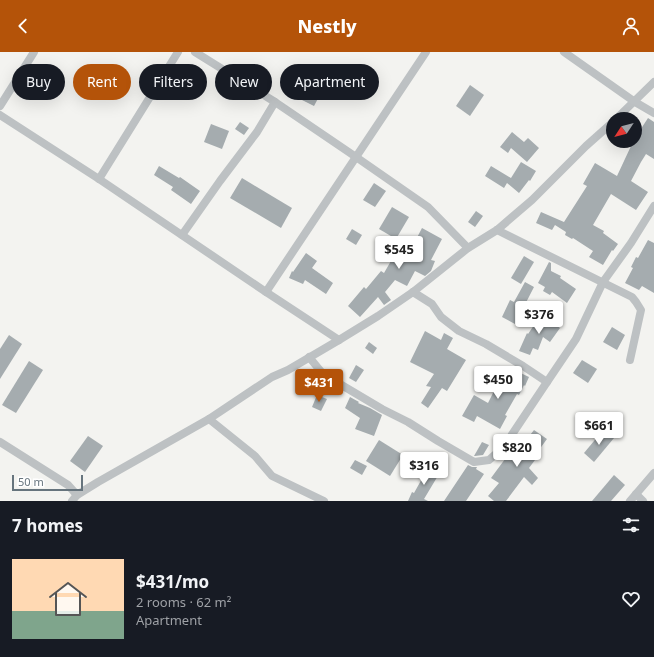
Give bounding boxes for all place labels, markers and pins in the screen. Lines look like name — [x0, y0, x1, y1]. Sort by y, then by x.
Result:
pin: $545 — [375, 236, 423, 270]
pin: $376 — [515, 301, 563, 335]
pin: $450 — [474, 366, 522, 400]
pin: $431 — [295, 369, 343, 403]
pin: $661 — [575, 412, 623, 446]
pin: $820 — [493, 434, 541, 468]
pin: $316 — [400, 452, 448, 486]

